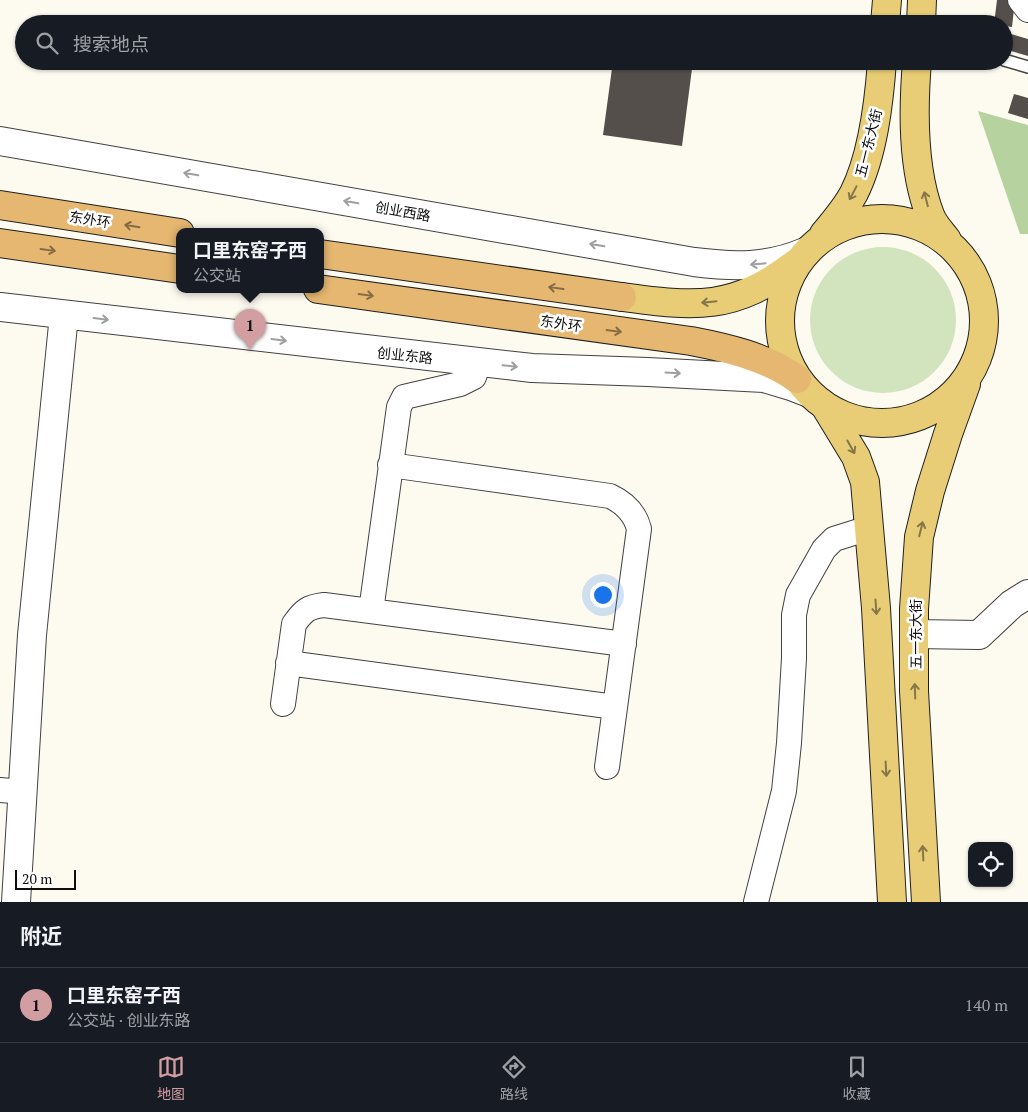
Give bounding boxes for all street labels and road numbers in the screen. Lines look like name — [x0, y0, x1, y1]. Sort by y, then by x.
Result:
street label: 五一东大街 — [850, 107, 886, 179]
street label: 创业西路 — [374, 197, 432, 225]
street label: 东外环 — [68, 206, 112, 232]
street label: 东外环 — [539, 311, 583, 335]
street label: 创业东路 — [376, 343, 434, 367]
street label: 五一东大街 — [906, 599, 925, 669]

